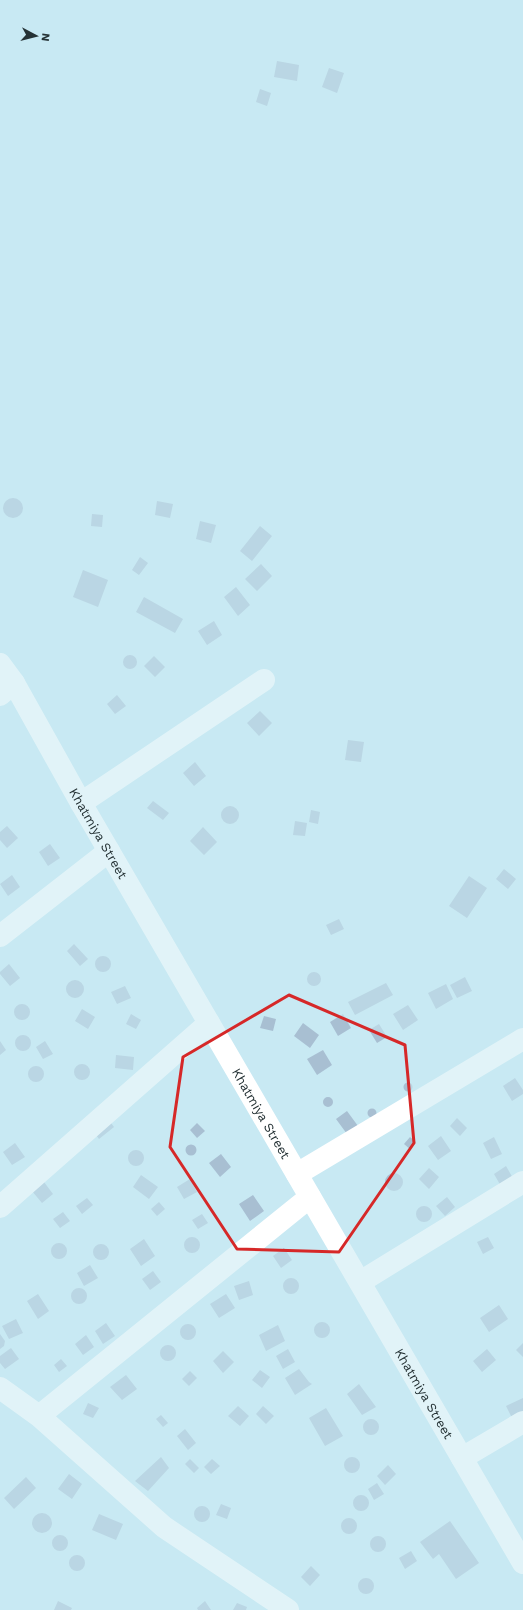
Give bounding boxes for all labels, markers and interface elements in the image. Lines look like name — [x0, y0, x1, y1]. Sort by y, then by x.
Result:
north arrow — [16, 16, 56, 56]
text: N — [38, 32, 52, 42]
street label: Khatmiya Street — [66, 785, 131, 882]
street label: Khatmiya Street — [229, 1066, 293, 1162]
street label: Khatmiya Street — [392, 1346, 456, 1442]

